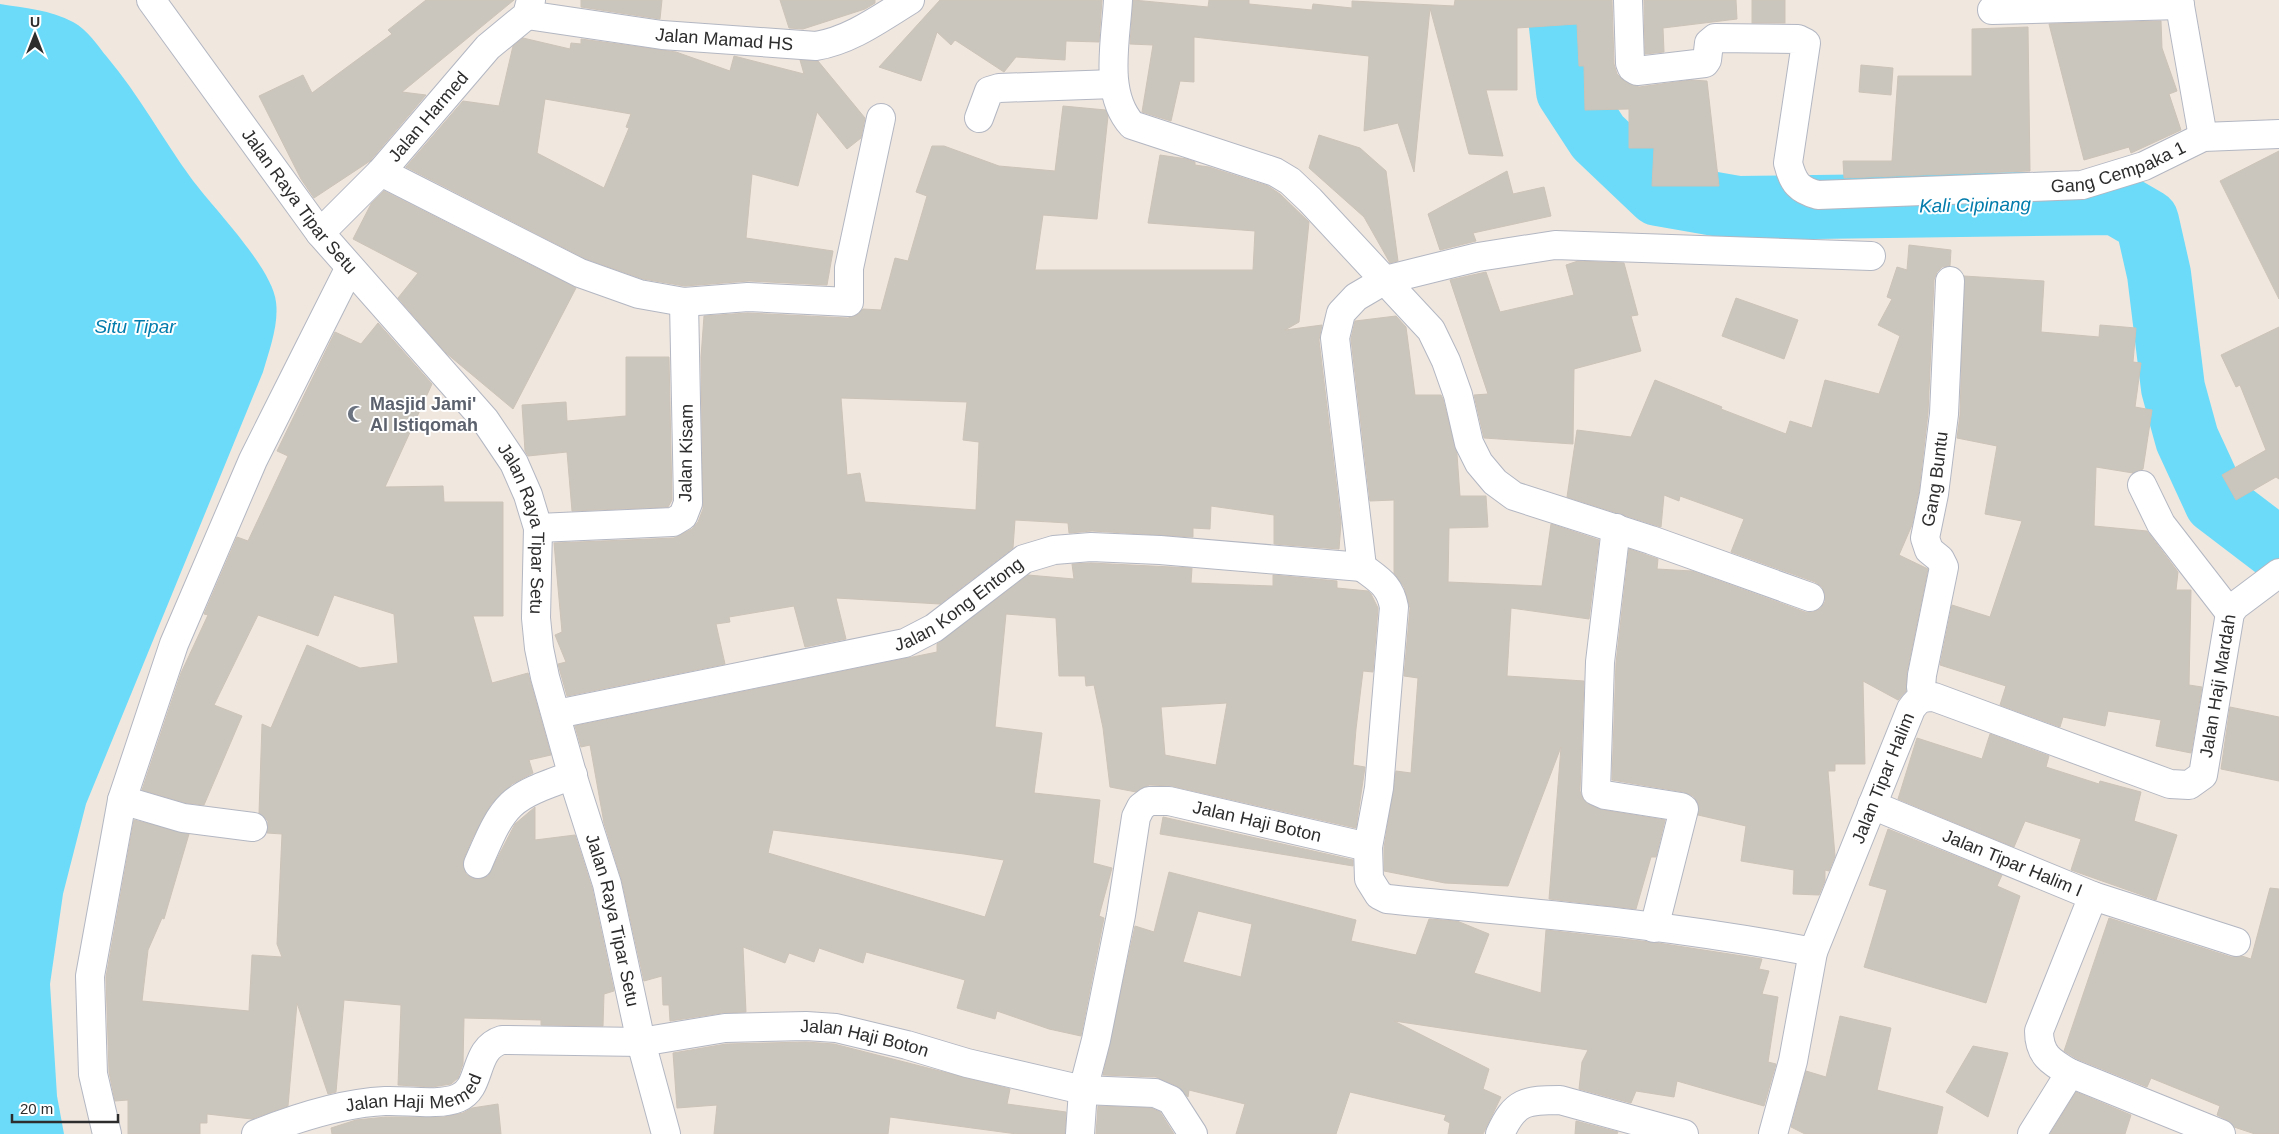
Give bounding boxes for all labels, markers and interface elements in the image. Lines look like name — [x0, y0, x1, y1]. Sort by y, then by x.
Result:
north arrow — [10, 10, 60, 60]
text: U — [30, 14, 40, 30]
street label: Jalan Mamad HS — [654, 24, 794, 54]
street label: Jalan Harmed — [384, 68, 472, 166]
street label: Jalan Raya Tipar Setu — [238, 125, 361, 278]
street label: Gang Cempaka 1 — [2050, 137, 2189, 196]
water label: Kali Cipinang — [1919, 194, 2032, 216]
water label: Situ Tipar — [94, 316, 176, 337]
place label: Masjid Jami' Al Istiqomah — [370, 394, 478, 435]
mosque icon: Masjid Jami' Al Istiqomah — [346, 404, 366, 424]
street label: Jalan Kisam — [675, 404, 697, 502]
street label: Gang Buntu — [1918, 430, 1952, 529]
street label: Jalan Raya Tipar Setu — [494, 439, 548, 614]
street label: Jalan Kong Entong — [893, 554, 1027, 655]
street label: Jalan Haji Mardah — [2196, 613, 2240, 759]
street label: Jalan Tipar Halim — [1848, 710, 1918, 846]
street label: Jalan Haji Boton — [1191, 797, 1323, 846]
street label: Jalan Tipar Halim I — [1940, 825, 2085, 901]
street label: Jalan Raya Tipar Setu — [582, 831, 643, 1009]
street label: Jalan Haji Boton — [800, 1016, 931, 1061]
street label: Jalan Haji Memed — [344, 1071, 486, 1116]
scale bar — [12, 1092, 119, 1124]
text: 20 m — [20, 1100, 53, 1117]

